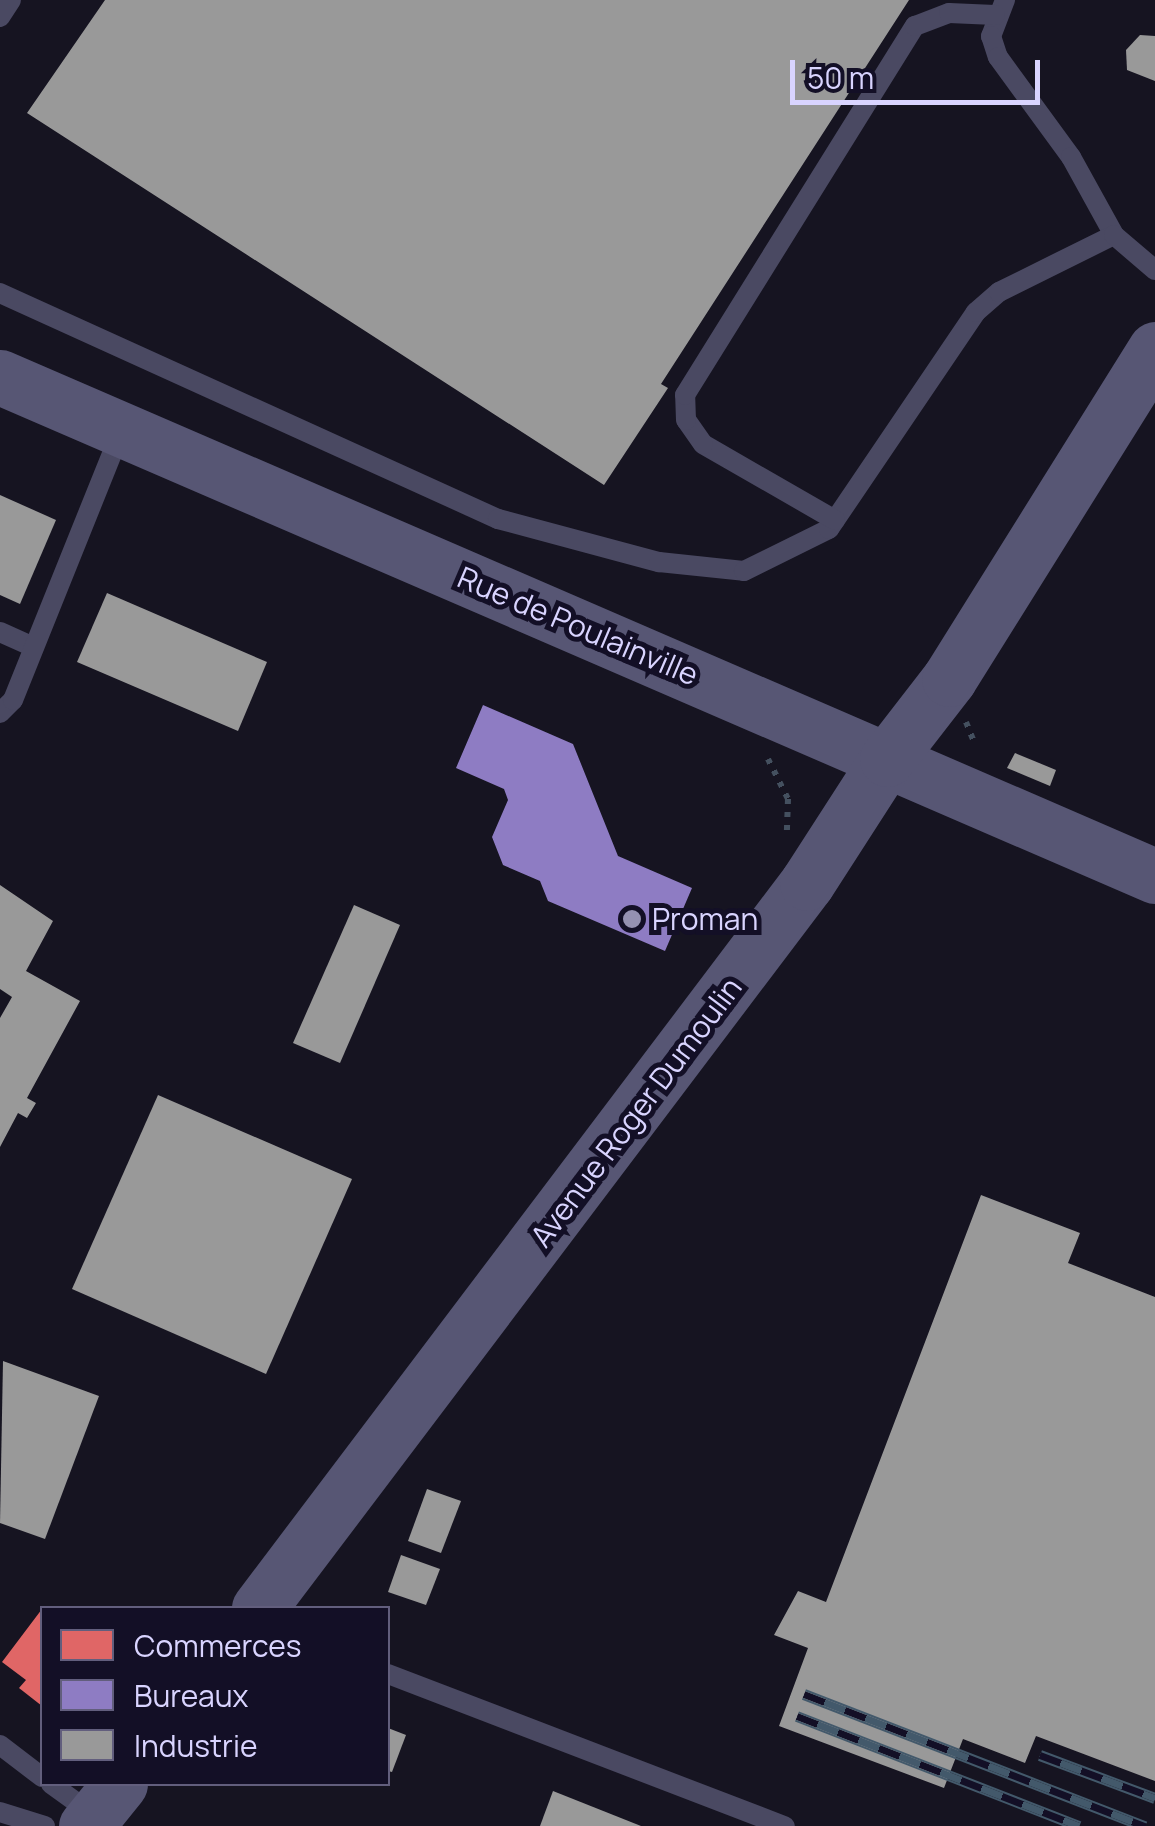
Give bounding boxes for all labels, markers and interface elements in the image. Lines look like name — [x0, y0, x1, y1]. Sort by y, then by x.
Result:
scale bar — [795, 40, 1045, 102]
text: 50 m — [807, 57, 874, 98]
street label: Rue de Poulainville — [452, 559, 704, 693]
place label: Proman — [652, 901, 758, 937]
marker: Proman — [621, 908, 643, 930]
street label: Avenue Roger Dumoulin — [523, 970, 749, 1254]
legend — [40, 1606, 390, 1786]
text: Commerces — [134, 1625, 301, 1666]
text: Bureaux — [134, 1675, 248, 1716]
text: Industrie — [134, 1725, 257, 1766]

